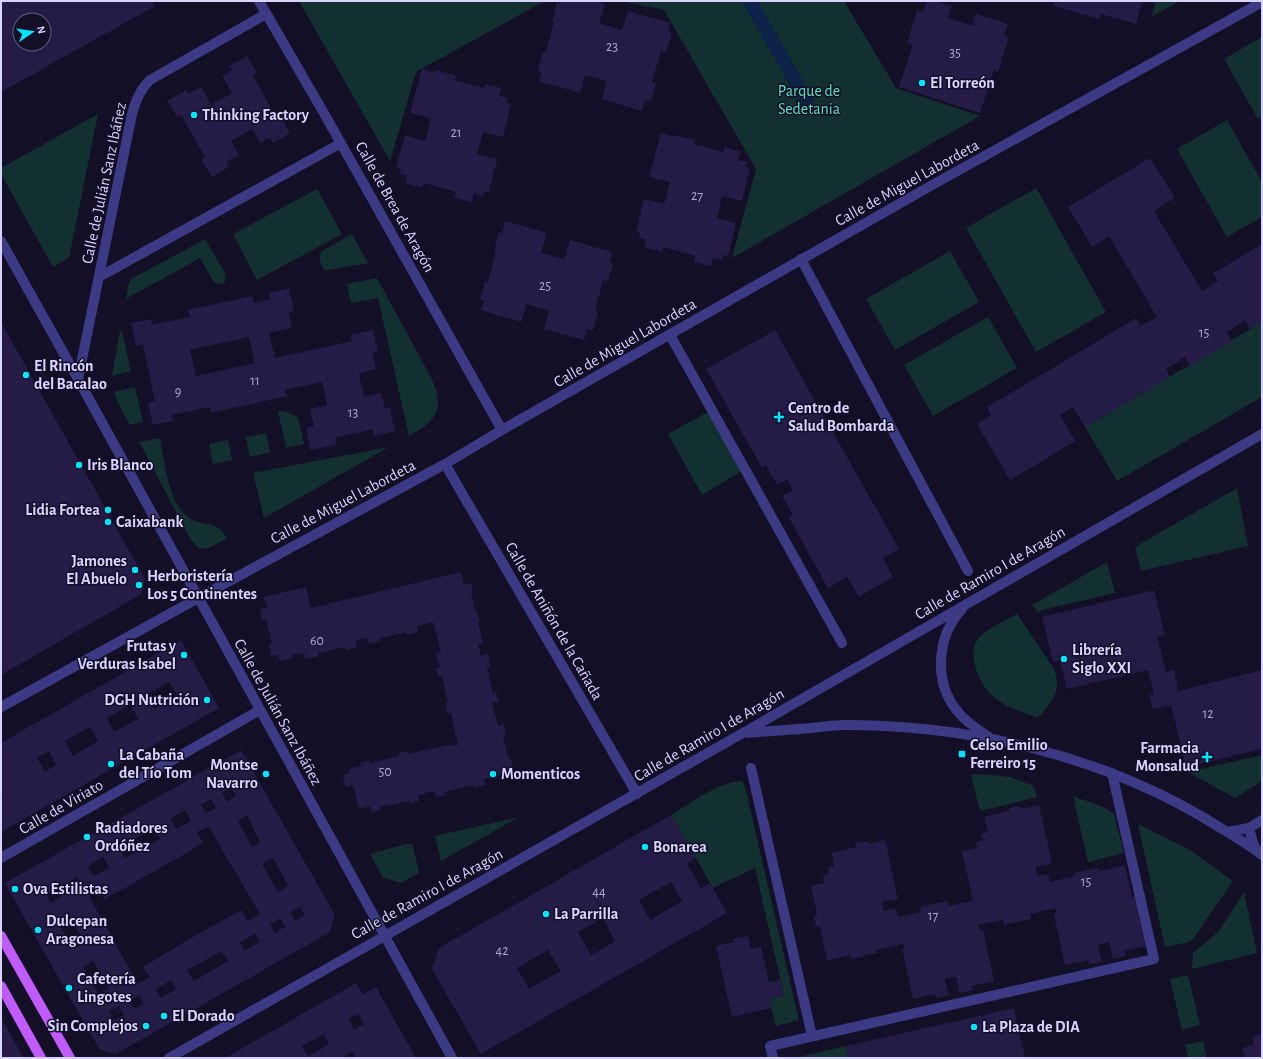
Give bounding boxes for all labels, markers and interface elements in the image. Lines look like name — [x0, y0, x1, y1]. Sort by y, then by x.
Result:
north arrow — [12, 12, 52, 52]
text: N — [35, 25, 47, 35]
house number: 23 — [606, 40, 618, 54]
house number: 35 — [949, 46, 961, 60]
place label: El Torreón — [930, 75, 995, 91]
marker: El Torreón — [917, 78, 927, 88]
park label: Parque de Sedetania — [778, 83, 840, 117]
street label: Calle de Julián Sanz Ibáñez — [79, 100, 129, 265]
place label: Thinking Factory — [202, 107, 310, 124]
marker: Thinking Factory — [189, 110, 199, 120]
house number: 21 — [450, 126, 462, 140]
street label: Calle de Miguel Labordeta — [832, 137, 982, 229]
street label: Calle de Brea de Aragón — [352, 139, 438, 275]
house number: 27 — [691, 189, 703, 203]
house number: 25 — [539, 279, 551, 293]
street label: Calle de Miguel Labordeta — [551, 296, 699, 390]
house number: 15 — [1199, 326, 1209, 340]
place label: El Rincón del Bacalao — [34, 358, 107, 392]
marker: El Rincón del Bacalao — [21, 370, 31, 380]
house number: 11 — [250, 374, 260, 388]
house number: 9 — [175, 385, 181, 399]
place label: Centro de Salud Bombarda — [788, 400, 895, 434]
house number: 13 — [348, 406, 359, 420]
marker: Centro de Salud Bombarda — [773, 411, 785, 423]
place label: Iris Blanco — [87, 457, 154, 473]
street label: Calle de Miguel Labordeta — [268, 457, 418, 547]
marker: Iris Blanco — [74, 460, 84, 470]
place label: Lidia Fortea — [25, 502, 100, 518]
marker: Lidia Fortea — [103, 505, 113, 515]
place label: Caixabank — [116, 514, 183, 530]
marker: Caixabank — [103, 517, 113, 527]
street label: Calle de Ramiro I de Aragón — [912, 523, 1068, 623]
street label: Calle de Aniñón de la Cañada — [502, 539, 606, 703]
place label: Jamones El Abuelo — [66, 553, 127, 587]
marker: Jamones El Abuelo — [130, 565, 140, 575]
place label: Herboristería Los 5 Continentes — [147, 568, 257, 602]
marker: Herboristería Los 5 Continentes — [134, 580, 144, 590]
house number: 60 — [310, 634, 324, 648]
street label: Calle de Julián Sanz Ibáñez — [231, 636, 325, 788]
place label: Frutas y Verduras Isabel — [77, 638, 177, 672]
place label: Librería Siglo XXI — [1072, 642, 1131, 676]
marker: Frutas y Verduras Isabel — [179, 650, 189, 660]
marker: Librería Siglo XXI — [1059, 654, 1069, 664]
street label: Calle de Ramiro I de Aragón — [631, 685, 787, 785]
place label: DGH Nutrición — [104, 692, 199, 708]
marker: DGH Nutrición — [202, 695, 212, 705]
house number: 12 — [1202, 707, 1214, 721]
place label: Celso Emilio Ferreiro 15 — [970, 737, 1048, 771]
place label: Farmacia Monsalud — [1135, 740, 1200, 774]
place label: La Cabaña del Tío Tom — [119, 747, 192, 781]
marker: Celso Emilio Ferreiro 15 — [957, 749, 967, 759]
marker: Farmacia Monsalud — [1202, 752, 1212, 762]
place label: Montse Navarro — [206, 757, 258, 791]
marker: La Cabaña del Tío Tom — [106, 759, 116, 769]
house number: 50 — [378, 765, 392, 779]
place label: Momenticos — [501, 766, 580, 782]
marker: Montse Navarro — [261, 769, 271, 779]
marker: Momenticos — [488, 769, 498, 779]
street label: Calle de Viriato — [16, 777, 106, 837]
place label: Radiadores Ordóñez — [95, 820, 168, 854]
marker: Radiadores Ordóñez — [82, 832, 92, 842]
place label: Bonarea — [653, 839, 707, 855]
marker: Bonarea — [640, 842, 650, 852]
street label: Calle de Ramiro I de Aragón — [349, 846, 505, 942]
house number: 15 — [1081, 875, 1091, 889]
place label: Ova Estilistas — [23, 881, 108, 897]
marker: Ova Estilistas — [10, 884, 20, 894]
house number: 44 — [592, 885, 606, 899]
place label: La Parrilla — [554, 906, 619, 922]
marker: La Parrilla — [541, 909, 551, 919]
house number: 17 — [928, 909, 938, 923]
place label: Dulcepan Aragonesa — [46, 913, 115, 947]
marker: Dulcepan Aragonesa — [33, 925, 43, 935]
house number: 42 — [495, 944, 509, 958]
place label: Cafetería Lingotes — [77, 971, 136, 1005]
marker: Cafetería Lingotes — [64, 983, 74, 993]
place label: El Dorado — [172, 1008, 235, 1024]
marker: El Dorado — [159, 1011, 169, 1021]
place label: Sin Complejos — [48, 1018, 138, 1035]
place label: La Plaza de DIA — [982, 1019, 1080, 1035]
marker: Sin Complejos — [141, 1021, 151, 1031]
marker: La Plaza de DIA — [969, 1022, 979, 1032]

